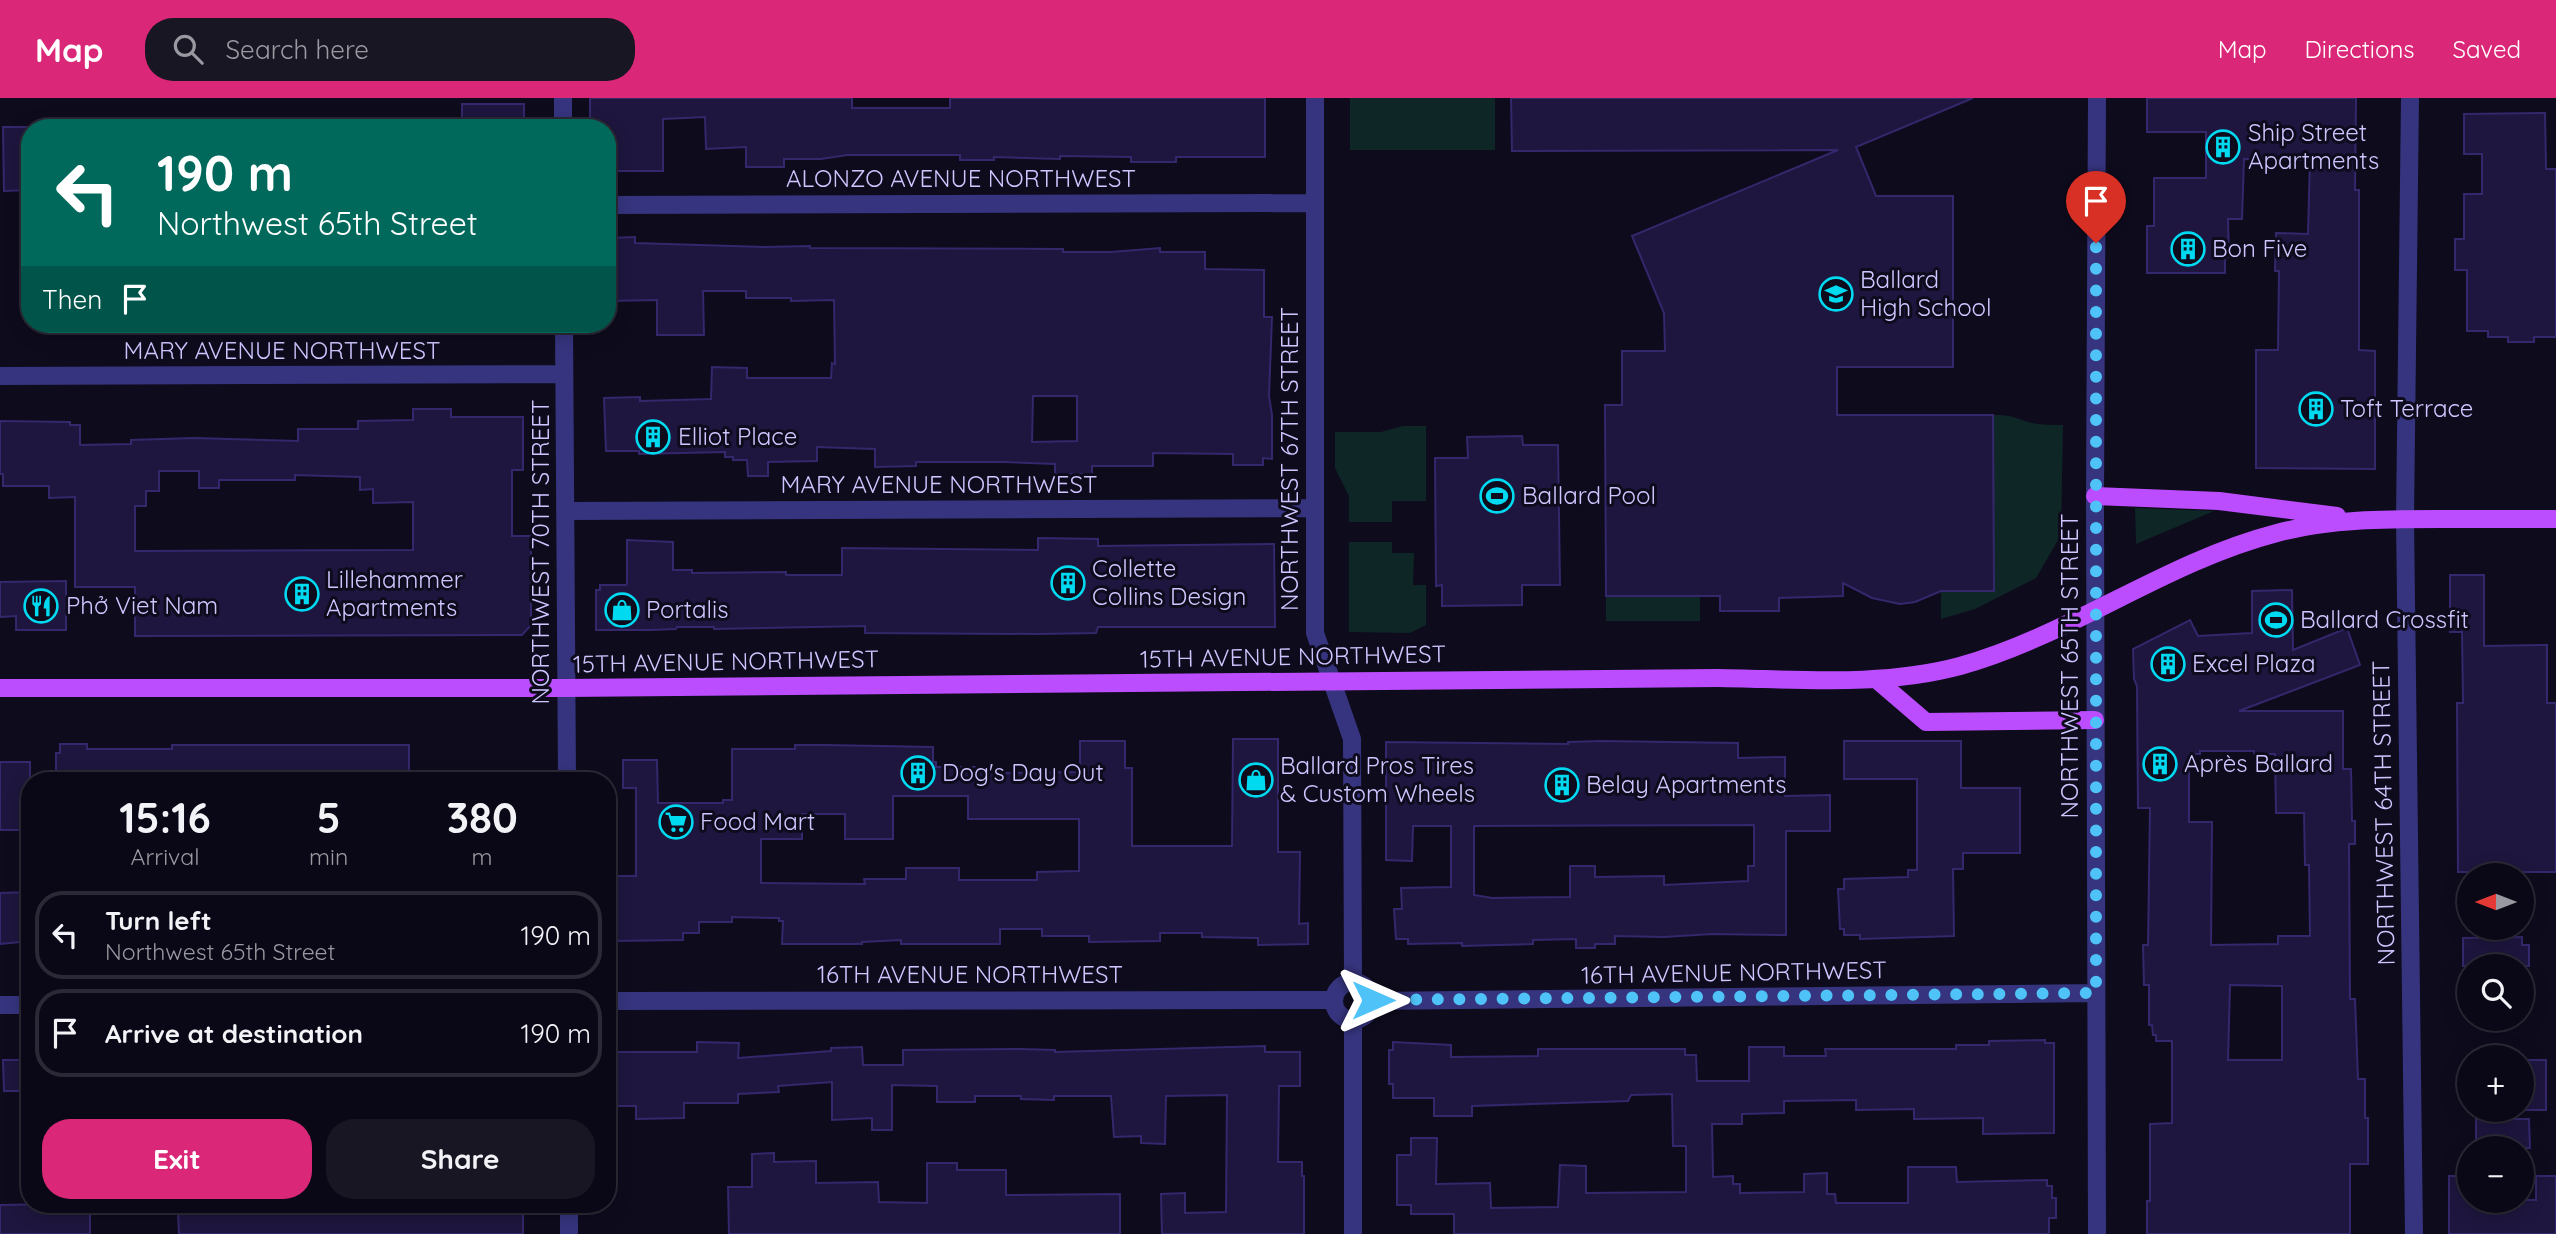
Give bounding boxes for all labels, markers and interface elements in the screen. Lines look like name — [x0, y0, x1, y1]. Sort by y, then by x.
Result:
search box — [145, 18, 635, 81]
text: Map — [35, 29, 103, 70]
icon: search — [169, 30, 207, 68]
text: Search here — [225, 33, 369, 66]
text: Map — [2218, 34, 2267, 64]
text: Directions — [2305, 34, 2415, 64]
text: Saved — [2453, 34, 2521, 64]
place label: Ship Street Apartments — [2248, 117, 2379, 175]
building icon: Ship Street Apartments — [2204, 128, 2242, 166]
text: 190 m — [157, 142, 293, 203]
icon: left — [42, 147, 133, 238]
street label: ALONZO AVENUE NORTHWEST — [786, 163, 1136, 193]
pin — [2066, 171, 2126, 243]
icon: arrive — [2077, 182, 2115, 220]
text: Northwest 65th Street — [157, 203, 478, 243]
building icon: Bon Five — [2169, 230, 2207, 268]
place label: Bon Five — [2212, 233, 2307, 263]
place label: Ballard High School — [1860, 264, 1992, 322]
school or university icon: Ballard High School — [1817, 275, 1855, 313]
icon: arrive — [116, 280, 154, 318]
text: Then — [42, 283, 102, 316]
street label: NORTHWEST 67TH STREET — [1274, 307, 1304, 611]
street label: MARY AVENUE NORTHWEST — [124, 335, 440, 365]
building icon: Toft Terrace — [2297, 390, 2335, 428]
place label: Toft Terrace — [2340, 393, 2473, 423]
street label: NORTHWEST 70TH STREET — [525, 400, 555, 704]
building icon: Elliot Place — [634, 418, 672, 456]
place label: Elliot Place — [678, 421, 797, 451]
street label: MARY AVENUE NORTHWEST — [781, 469, 1097, 499]
sports icon: Ballard Pool — [1478, 477, 1516, 515]
place label: Ballard Pool — [1522, 480, 1656, 510]
street label: NORTHWEST 65TH STREET — [2054, 514, 2084, 818]
place label: Collette Collins Design — [1092, 553, 1246, 611]
place label: Lillehammer Apartments — [326, 564, 463, 622]
building icon: Collette Collins Design — [1049, 564, 1087, 602]
building icon: Lillehammer Apartments — [283, 575, 321, 613]
restaurant icon: Phở Viet Nam — [22, 587, 60, 625]
place label: Phở Viet Nam — [66, 590, 218, 620]
shop icon: Portalis — [603, 591, 641, 629]
place label: Portalis — [646, 594, 728, 624]
sports icon: Ballard Crossfit — [2257, 601, 2295, 639]
place label: Ballard Crossfit — [2300, 604, 2469, 634]
street label: 15TH AVENUE NORTHWEST — [1140, 638, 1446, 674]
street label: 15TH AVENUE NORTHWEST — [573, 643, 879, 679]
building icon: Excel Plaza — [2149, 645, 2187, 683]
place label: Excel Plaza — [2192, 648, 2315, 678]
street label: NORTHWEST 64TH STREET — [2365, 660, 2401, 966]
building icon: Après Ballard — [2141, 745, 2179, 783]
place label: Après Ballard — [2184, 748, 2333, 778]
place label: Ballard Pros Tires & Custom Wheels — [1280, 750, 1475, 808]
building icon: Dog's Day Out — [899, 754, 937, 792]
place label: Dog's Day Out — [942, 757, 1104, 787]
shop icon: Ballard Pros Tires & Custom Wheels — [1237, 761, 1275, 799]
building icon: Belay Apartments — [1543, 766, 1581, 804]
place label: Belay Apartments — [1586, 769, 1787, 799]
text: 15:16 — [119, 791, 211, 844]
text: 5 — [317, 791, 341, 844]
text: 380 — [446, 791, 518, 844]
supermarket icon: Food Mart — [657, 803, 695, 841]
place label: Food Mart — [700, 806, 815, 836]
text: Arrival — [131, 842, 199, 871]
text: min — [309, 842, 348, 871]
text: m — [472, 842, 493, 871]
north arrow — [2457, 863, 2534, 940]
map controls — [2457, 863, 2534, 1213]
text: Turn left — [105, 904, 212, 937]
icon: left — [46, 916, 84, 954]
text: 190 m — [521, 919, 591, 952]
text: Northwest 65th Street — [105, 937, 335, 966]
street label: 16TH AVENUE NORTHWEST — [1581, 954, 1887, 990]
button: search — [2457, 954, 2534, 1031]
street label: 16TH AVENUE NORTHWEST — [817, 959, 1123, 989]
position arrow — [1336, 963, 1410, 1037]
icon: arrive — [46, 1014, 84, 1052]
text: Arrive at destination — [105, 1017, 363, 1050]
text: 190 m — [521, 1017, 591, 1050]
button: + — [2457, 1045, 2534, 1122]
button: Exit — [42, 1119, 312, 1199]
button: Share — [326, 1119, 595, 1199]
button: − — [2457, 1136, 2534, 1213]

